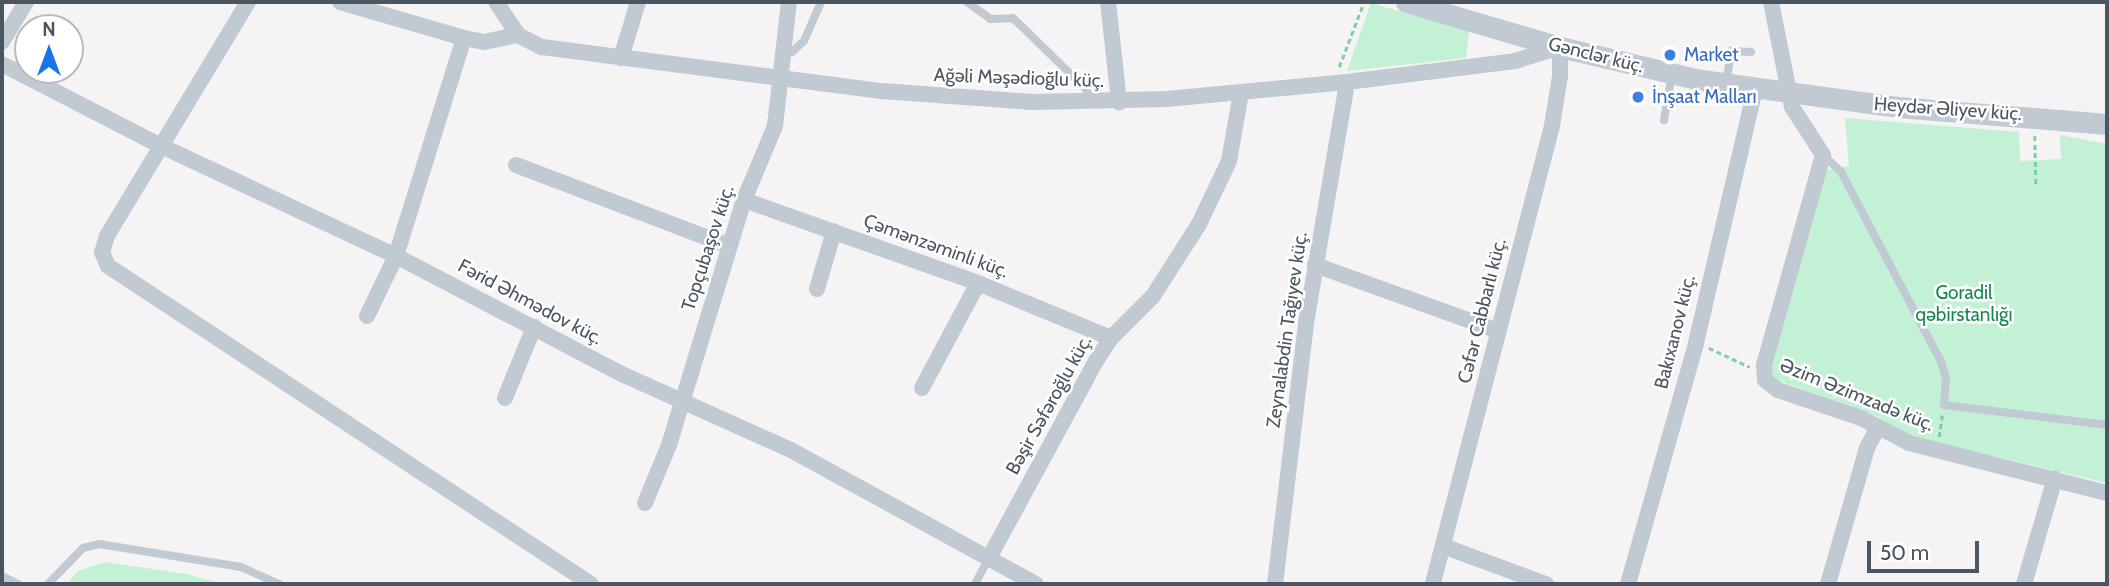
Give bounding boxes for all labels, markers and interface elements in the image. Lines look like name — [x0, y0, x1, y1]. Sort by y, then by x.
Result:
north arrow — [14, 14, 84, 84]
text: N — [42, 18, 56, 41]
street label: Gənclər küç. — [1546, 32, 1646, 78]
place label: Market — [1684, 44, 1739, 66]
marker: Market — [1662, 47, 1678, 63]
street label: Ağəli Məşədioğlu küç. — [933, 64, 1105, 92]
place label: İnşaat Malları — [1652, 86, 1757, 108]
marker: İnşaat Malları — [1630, 89, 1646, 105]
street label: Heydər Əliyev küç. — [1873, 92, 2023, 126]
street label: Topçubaşov küç. — [677, 182, 739, 314]
street label: Çəmənzəminli küç. — [861, 209, 1011, 283]
street label: Zeynalabdin Tağıyev küç. — [1262, 230, 1312, 430]
street label: Cəfər Cabbarlı küç. — [1453, 236, 1511, 386]
street label: Fərid Əhmədov küç. — [454, 254, 606, 350]
street label: Bakıxanov küç. — [1650, 273, 1700, 391]
park label: Goradil qəbirstanlığı — [1916, 282, 2012, 326]
street label: Bəşir Səfəroğlu küç. — [1001, 331, 1097, 479]
street label: Əzim Əzimzadə küç. — [1777, 354, 1937, 436]
scale bar — [1871, 526, 1983, 570]
text: 50 m — [1880, 540, 1929, 565]

